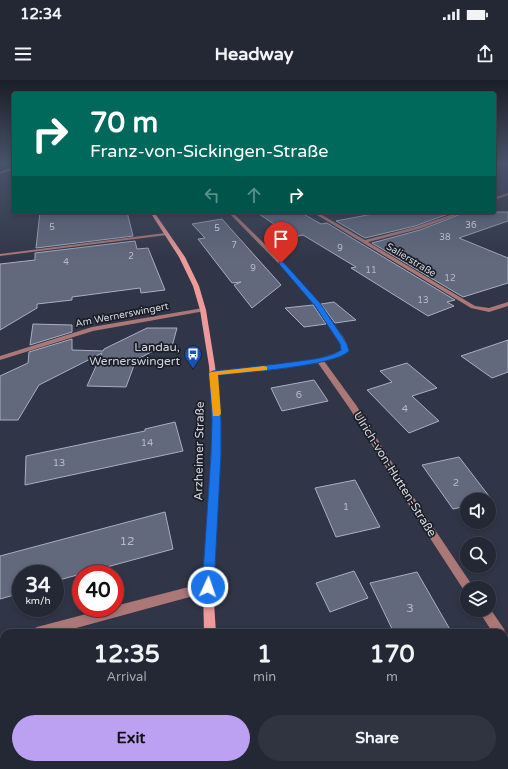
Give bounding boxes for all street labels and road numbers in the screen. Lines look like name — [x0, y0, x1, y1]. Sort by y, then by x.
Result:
street label: Salierstraße — [384, 240, 438, 280]
street label: Am Wernerswingert — [74, 300, 170, 330]
street label: Arzheimer Straße — [191, 401, 207, 501]
street label: Ulrich-von-Hutten-Straße — [351, 409, 439, 539]

